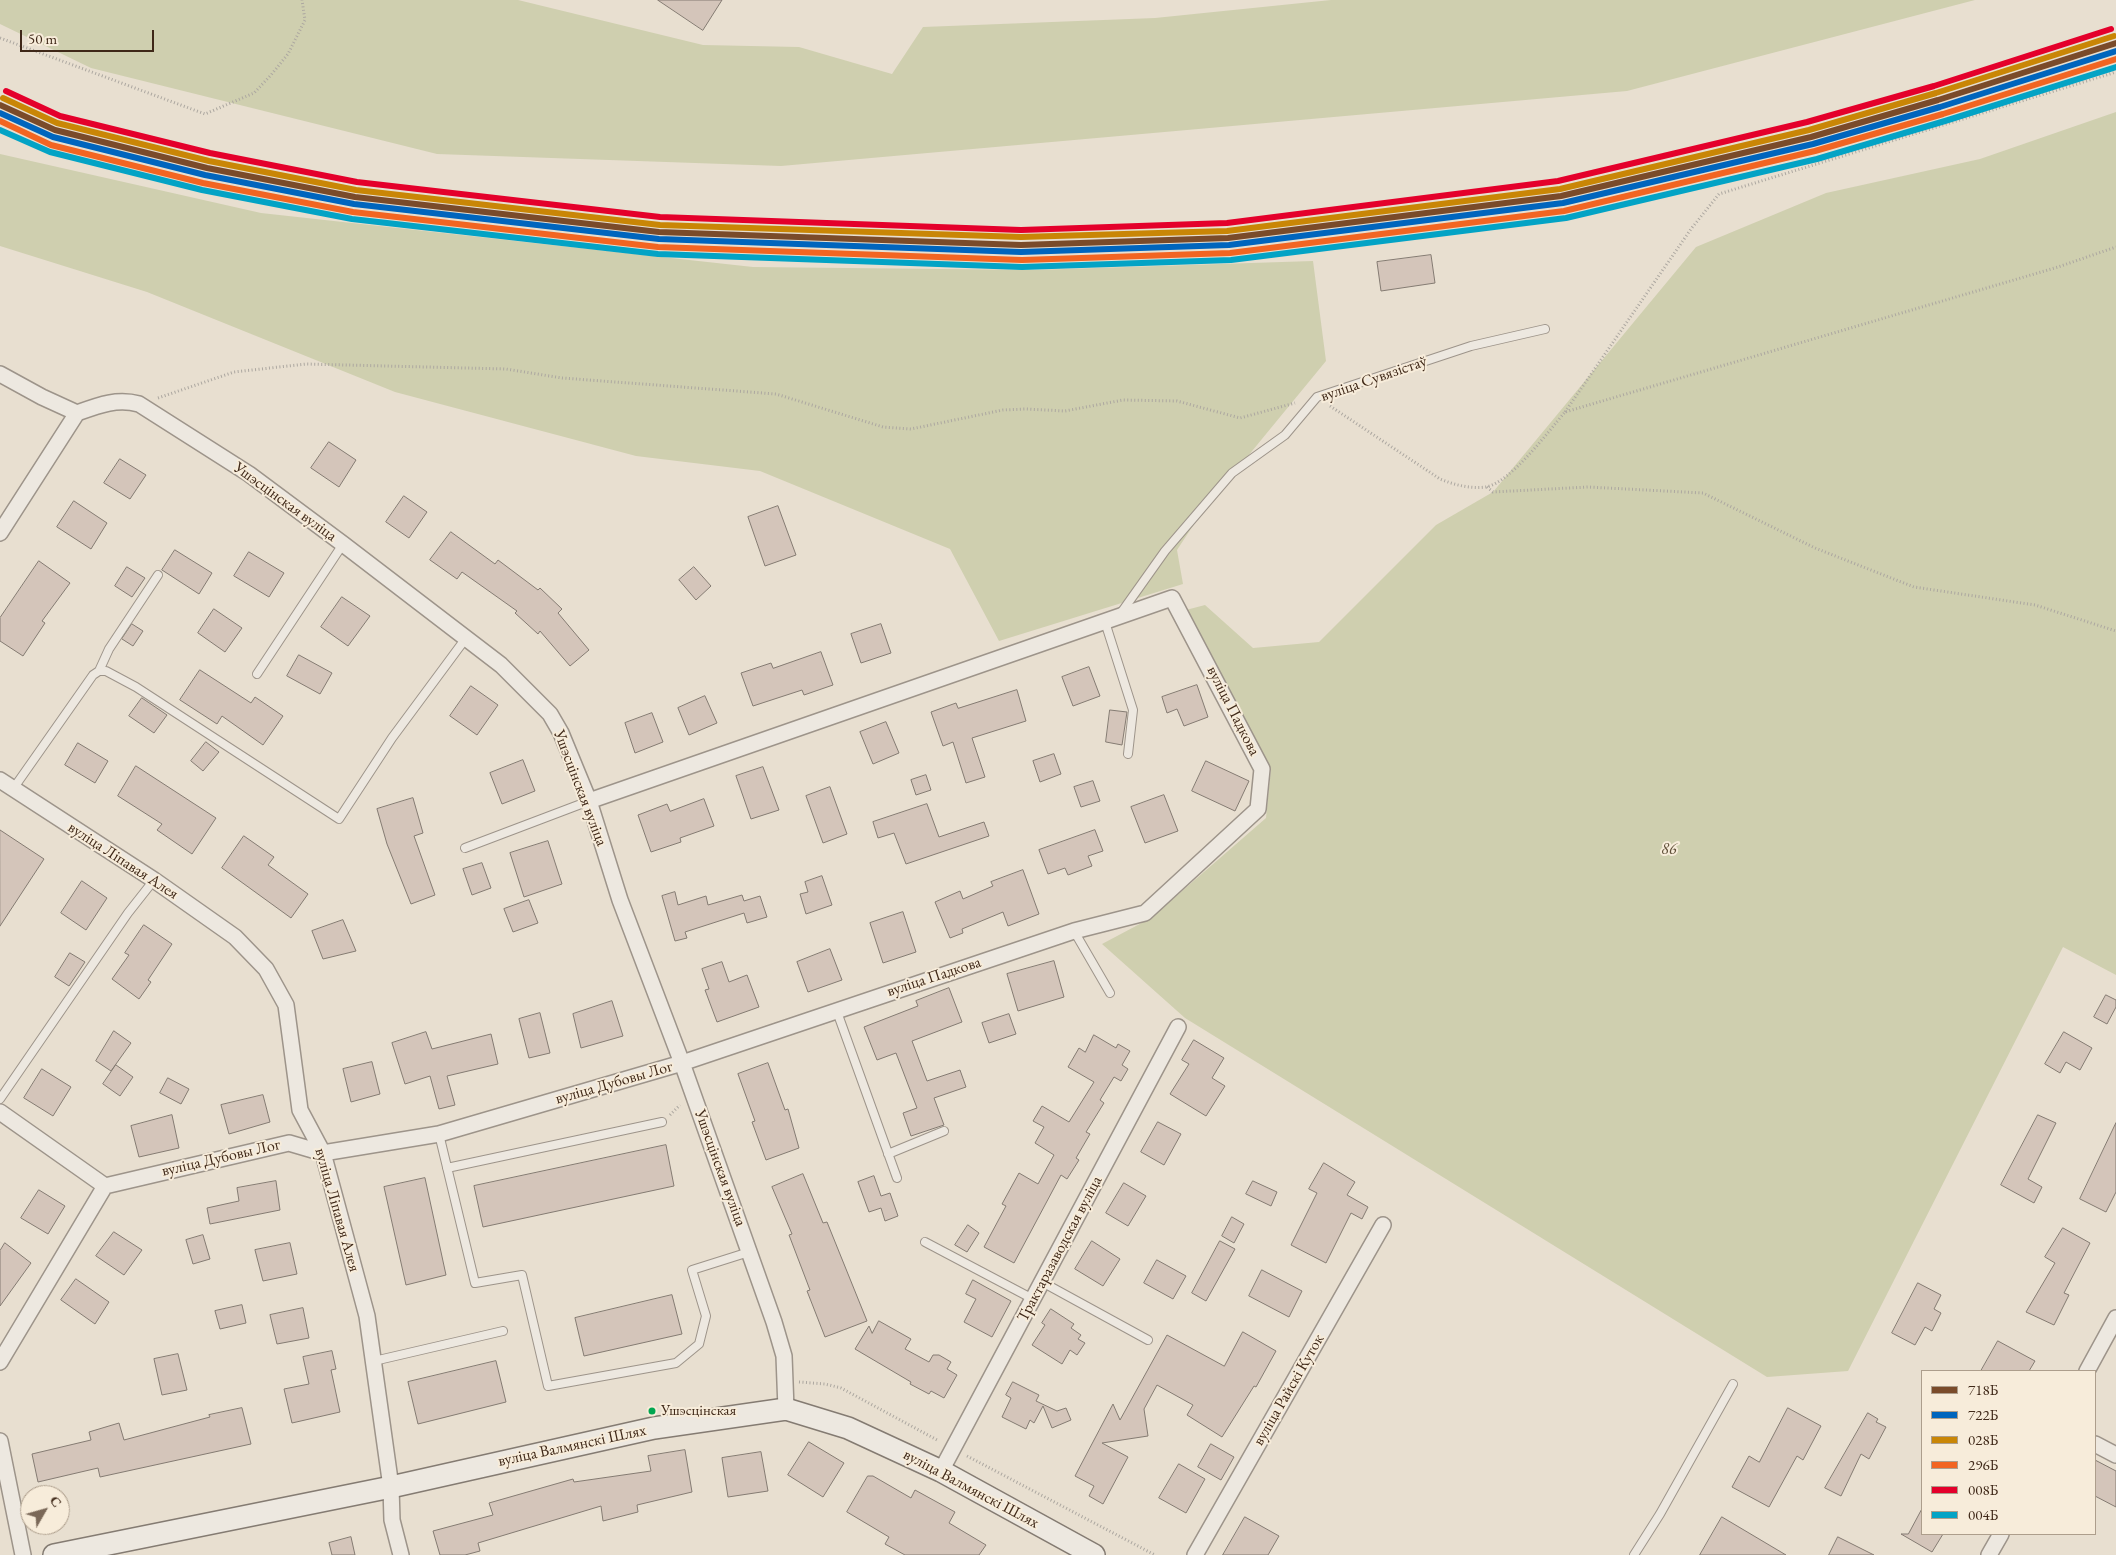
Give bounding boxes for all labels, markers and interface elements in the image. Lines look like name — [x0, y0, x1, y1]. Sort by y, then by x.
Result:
scale bar — [22, 20, 156, 52]
text: 50 m — [28, 29, 57, 48]
street label: вуліца Сувязістаў — [1318, 352, 1430, 406]
street label: Ушэсцінская вуліца — [230, 458, 340, 546]
street label: вуліца Падкова — [1202, 663, 1264, 759]
street label: Ушэсцінская вуліца — [549, 727, 611, 849]
street label: вуліца Ліпавая Алея — [64, 818, 182, 904]
park label: 86 — [1661, 840, 1677, 860]
street label: вуліца Падкова — [884, 953, 984, 1001]
street label: вуліца Дубовы Лог — [553, 1057, 675, 1109]
street label: Ушэсцінская вуліца — [690, 1107, 750, 1229]
street label: вуліца Дубовы Лог — [160, 1135, 282, 1181]
street label: вуліца Ліпавая Алея — [310, 1146, 364, 1274]
street label: Трактаразаводская вуліца — [1013, 1173, 1107, 1325]
street label: вуліца Райскі Куток — [1249, 1331, 1329, 1449]
legend — [1921, 1370, 2096, 1535]
text: 718Б — [1968, 1380, 1998, 1399]
place label: Ушэсцінская — [661, 1402, 736, 1420]
text: 722Б — [1968, 1405, 1998, 1424]
marker: Ушэсцінская — [647, 1406, 657, 1416]
street label: вуліца Валмянскі Шлях — [496, 1421, 648, 1471]
text: 028Б — [1968, 1430, 1998, 1449]
street label: вуліца Валмянскі Шлях — [900, 1445, 1042, 1533]
text: 296Б — [1968, 1455, 1998, 1474]
text: 008Б — [1968, 1480, 1998, 1499]
north arrow — [20, 1485, 70, 1535]
text: С — [46, 1492, 66, 1511]
text: 004Б — [1968, 1505, 1998, 1524]

